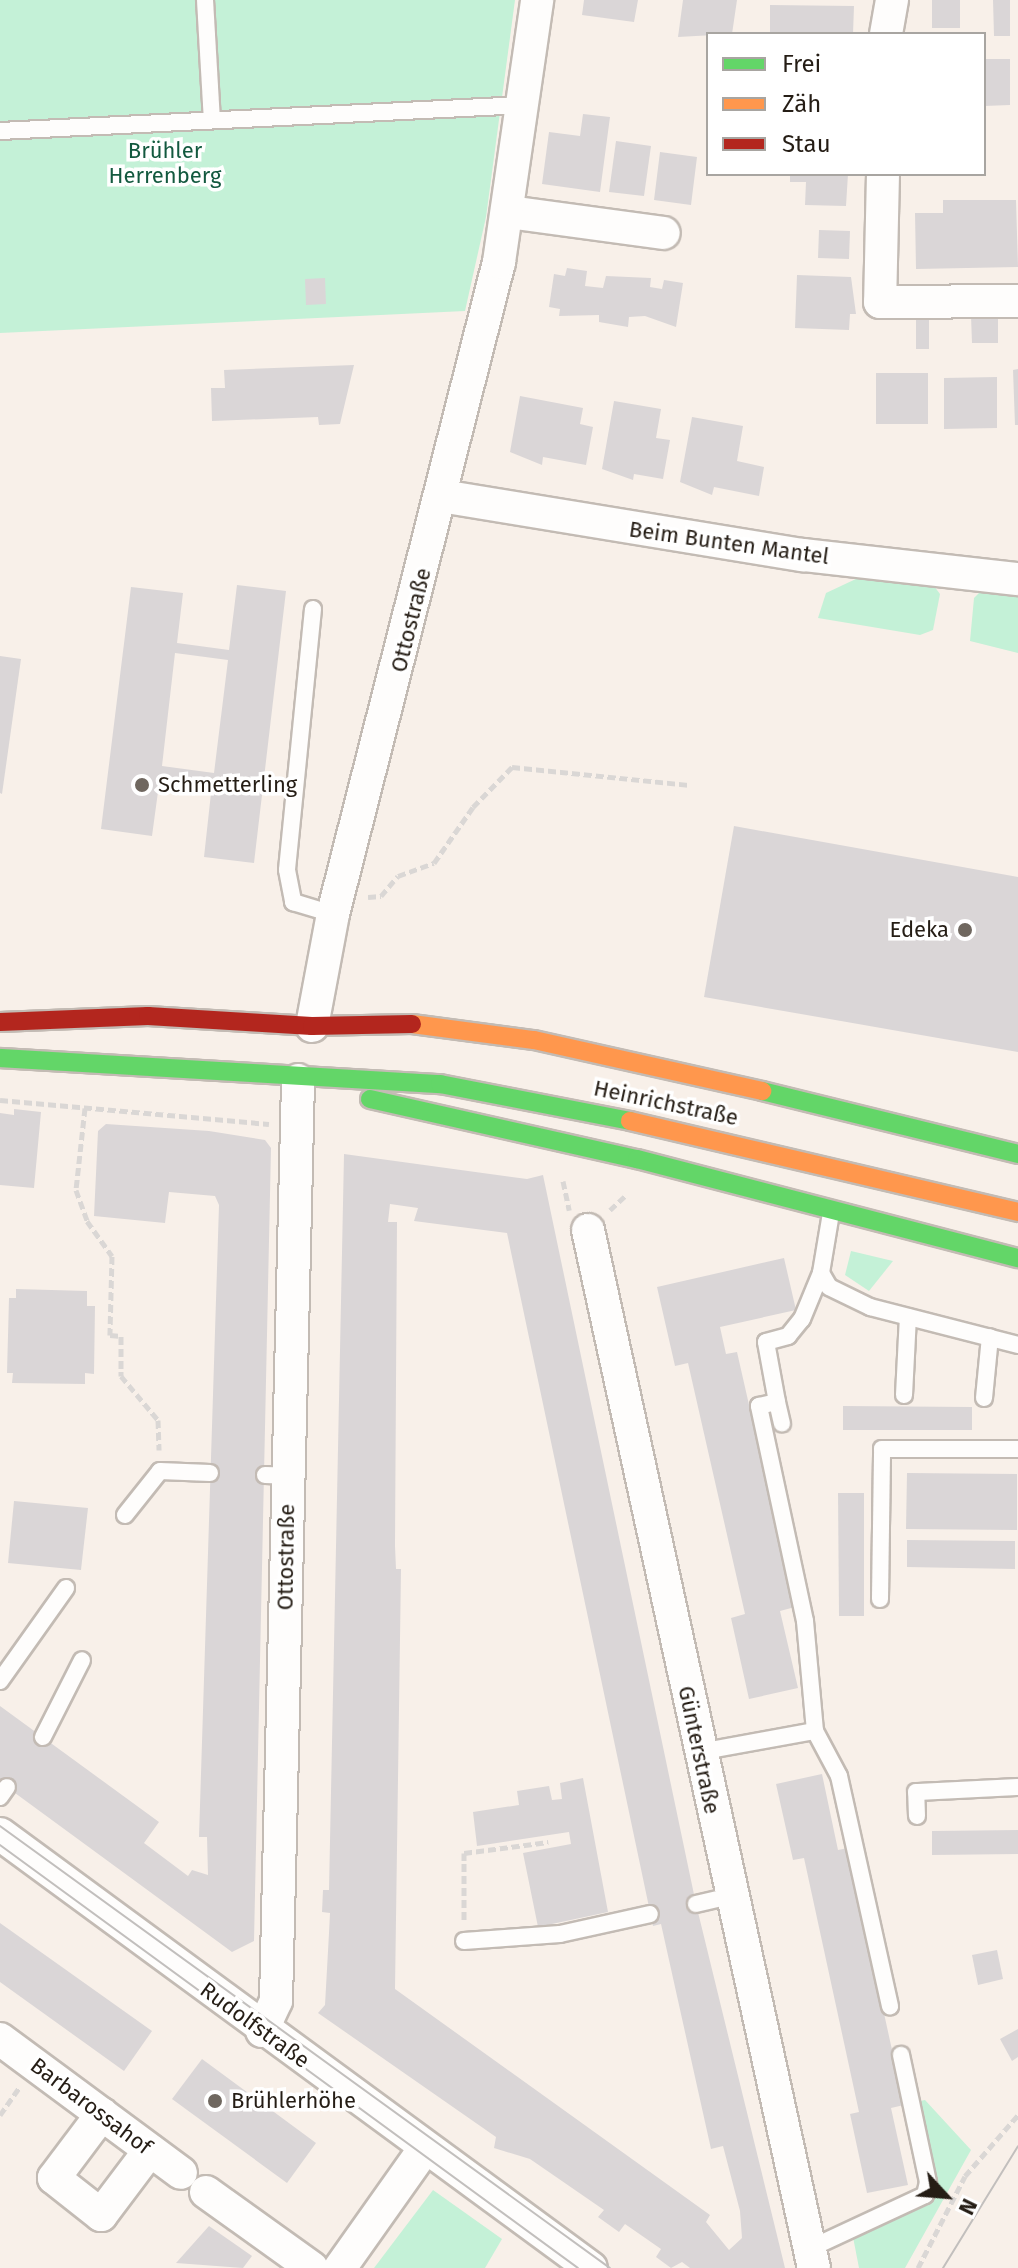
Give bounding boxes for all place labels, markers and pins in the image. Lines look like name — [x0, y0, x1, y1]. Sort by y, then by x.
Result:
place label: Schmetterling — [158, 772, 297, 798]
marker: Schmetterling — [133, 776, 151, 794]
place label: Edeka — [890, 917, 949, 943]
marker: Edeka — [956, 921, 974, 939]
place label: Brühlerhöhe — [231, 2088, 356, 2114]
marker: Brühlerhöhe — [206, 2092, 224, 2110]

